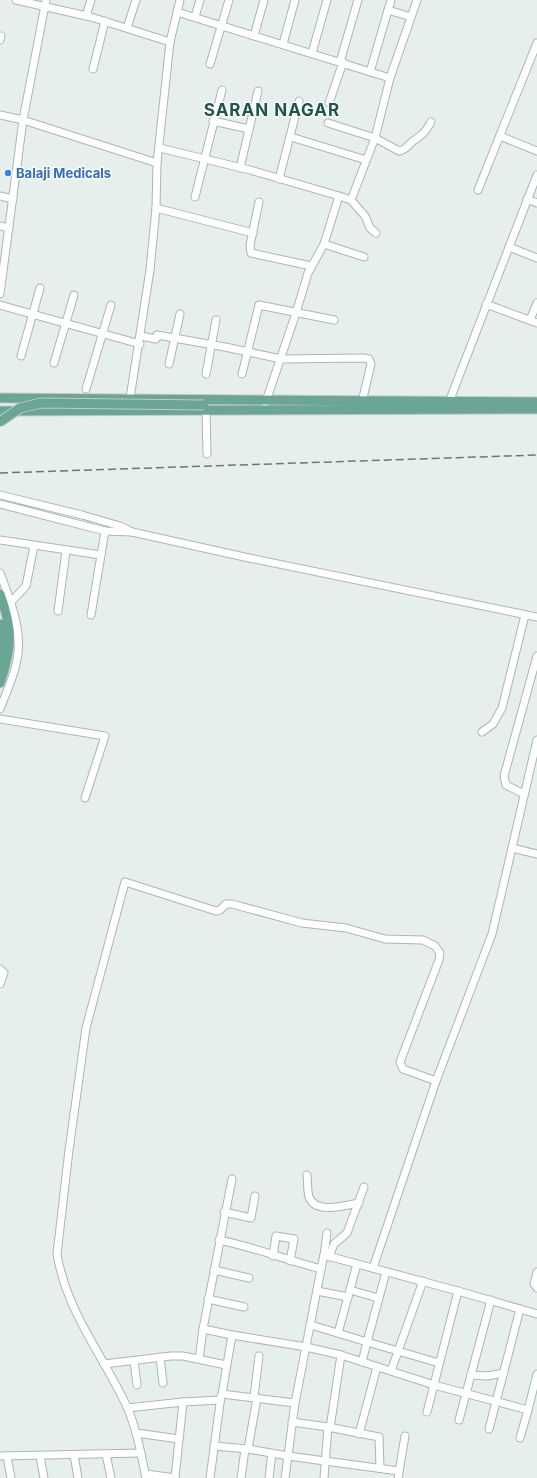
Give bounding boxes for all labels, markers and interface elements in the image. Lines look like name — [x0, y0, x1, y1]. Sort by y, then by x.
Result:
district label: SARAN NAGAR — [204, 100, 340, 120]
place label: Balaji Medicals — [16, 165, 111, 181]
marker: Balaji Medicals — [3, 168, 13, 178]

